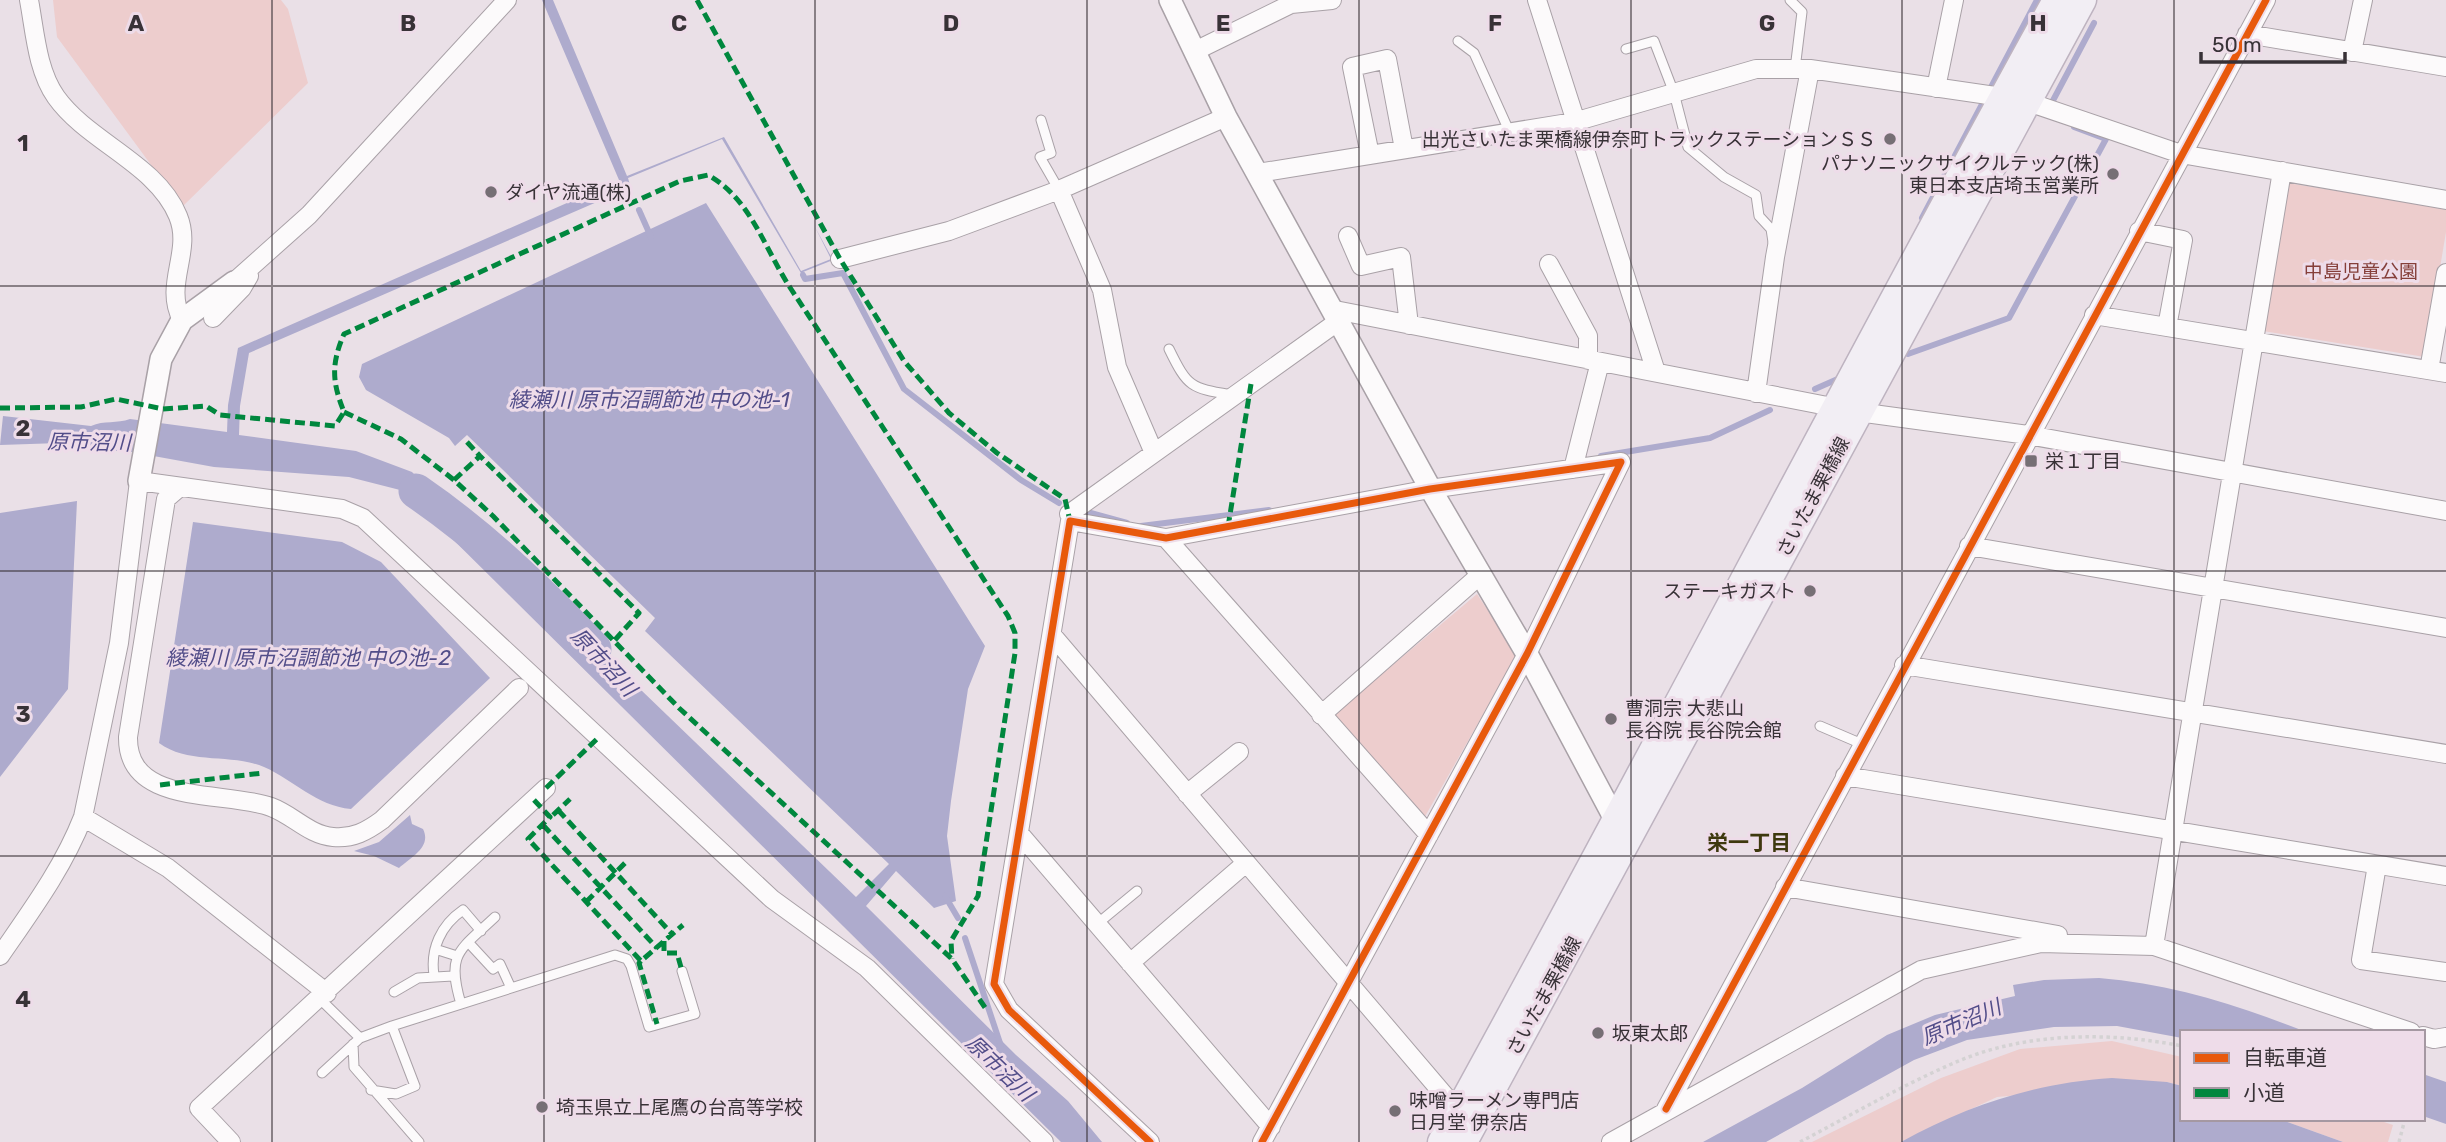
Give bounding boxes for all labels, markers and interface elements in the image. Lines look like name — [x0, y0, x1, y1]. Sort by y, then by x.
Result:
text: A — [128, 9, 145, 37]
text: B — [400, 9, 416, 37]
text: C — [671, 9, 687, 37]
text: D — [943, 9, 959, 37]
text: E — [1216, 9, 1230, 37]
text: F — [1488, 9, 1502, 37]
text: G — [1759, 9, 1775, 37]
text: H — [2029, 9, 2047, 37]
scale bar — [2201, 21, 2344, 65]
text: 50 m — [2212, 32, 2262, 57]
place label: 出光さいたま栗橋線伊奈町トラックステーションＳＳ — [1422, 128, 1876, 151]
text: 1 — [17, 129, 29, 157]
marker: 出光さいたま栗橋線伊奈町トラックステーションＳＳ — [1882, 131, 1898, 147]
place label: パナソニックサイクルテック(株) 東日本支店埼玉営業所 — [1821, 152, 2099, 197]
marker: パナソニックサイクルテック(株) 東日本支店埼玉営業所 — [2105, 166, 2121, 182]
place label: ダイヤ流通(株) — [505, 181, 631, 204]
marker: ダイヤ流通(株) — [483, 184, 499, 200]
park label: 中島児童公園 — [2304, 260, 2418, 283]
water label: 綾瀬川 原市沼調節池 中の池-1 — [509, 387, 790, 412]
text: 2 — [16, 414, 30, 442]
water label: 原市沼川 — [47, 429, 133, 455]
street label: さいたま栗橋線 — [1772, 433, 1854, 561]
place label: 栄１丁目 — [2045, 450, 2121, 473]
marker: 栄１丁目 — [2023, 453, 2039, 469]
place label: ステーキガスト — [1663, 580, 1796, 603]
marker: ステーキガスト — [1802, 583, 1818, 599]
water label: 原市沼川 — [566, 623, 643, 703]
water label: 綾瀬川 原市沼調節池 中の池-2 — [166, 645, 451, 670]
place label: 曹洞宗 大悲山 長谷院 長谷院会館 — [1625, 697, 1782, 742]
text: 3 — [15, 700, 31, 728]
marker: 曹洞宗 大悲山 長谷院 長谷院会館 — [1603, 711, 1619, 727]
district label: 栄一丁目 — [1707, 830, 1791, 855]
street label: さいたま栗橋線 — [1502, 933, 1586, 1059]
text: 4 — [15, 985, 31, 1013]
water label: 原市沼川 — [1917, 993, 2006, 1050]
place label: 坂東太郎 — [1612, 1022, 1688, 1045]
marker: 坂東太郎 — [1590, 1025, 1606, 1041]
water label: 原市沼川 — [961, 1030, 1040, 1108]
legend — [2180, 1030, 2425, 1121]
text: 自転車道 — [2243, 1045, 2327, 1070]
text: 小道 — [2243, 1080, 2285, 1105]
place label: 味噌ラーメン専門店 日月堂 伊奈店 — [1409, 1089, 1579, 1134]
place label: 埼玉県立上尾鷹の台高等学校 — [556, 1096, 803, 1119]
marker: 埼玉県立上尾鷹の台高等学校 — [534, 1099, 550, 1115]
marker: 味噌ラーメン専門店 日月堂 伊奈店 — [1387, 1103, 1403, 1119]

